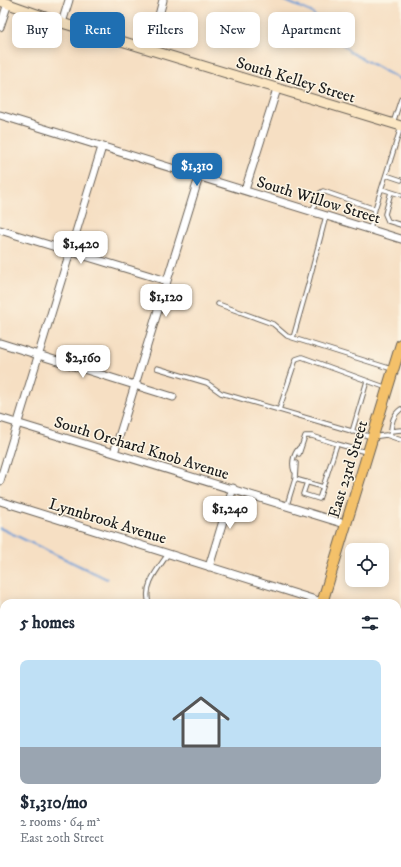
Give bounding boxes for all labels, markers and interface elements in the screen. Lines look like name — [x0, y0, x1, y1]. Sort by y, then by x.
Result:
chip: Buy — [12, 12, 62, 48]
chip: Rent — [70, 12, 125, 48]
chip: Filters — [133, 12, 198, 48]
chip: New — [206, 12, 260, 48]
chip: Apartment — [268, 12, 355, 48]
street label: South Kelley Street — [234, 52, 358, 108]
pin: $1,310 — [164, 153, 230, 187]
text: $1,310 — [181, 158, 213, 174]
street label: South Willow Street — [254, 172, 383, 228]
pin: $1,420 — [48, 231, 114, 265]
text: $1,420 — [63, 236, 99, 252]
pin: $1,120 — [133, 284, 199, 318]
text: $1,120 — [149, 289, 183, 305]
pin: $2,160 — [50, 345, 116, 379]
text: $2,160 — [65, 350, 101, 366]
street label: South Orchard Knob Avenue — [52, 412, 232, 484]
street label: East 23rd Street — [324, 418, 372, 521]
street label: Lynnbrook Avenue — [46, 494, 169, 548]
pin: $1,240 — [197, 496, 263, 530]
text: $1,240 — [212, 501, 248, 517]
map controls — [345, 543, 389, 587]
button: locate — [345, 543, 389, 587]
text: 5 homes — [20, 612, 75, 634]
icon: filters — [359, 612, 381, 634]
icon: home — [165, 686, 237, 758]
text: $1,310/mo — [20, 792, 87, 814]
text: 2 rooms · 64 m² — [20, 814, 100, 830]
text: East 20th Street — [20, 830, 104, 846]

